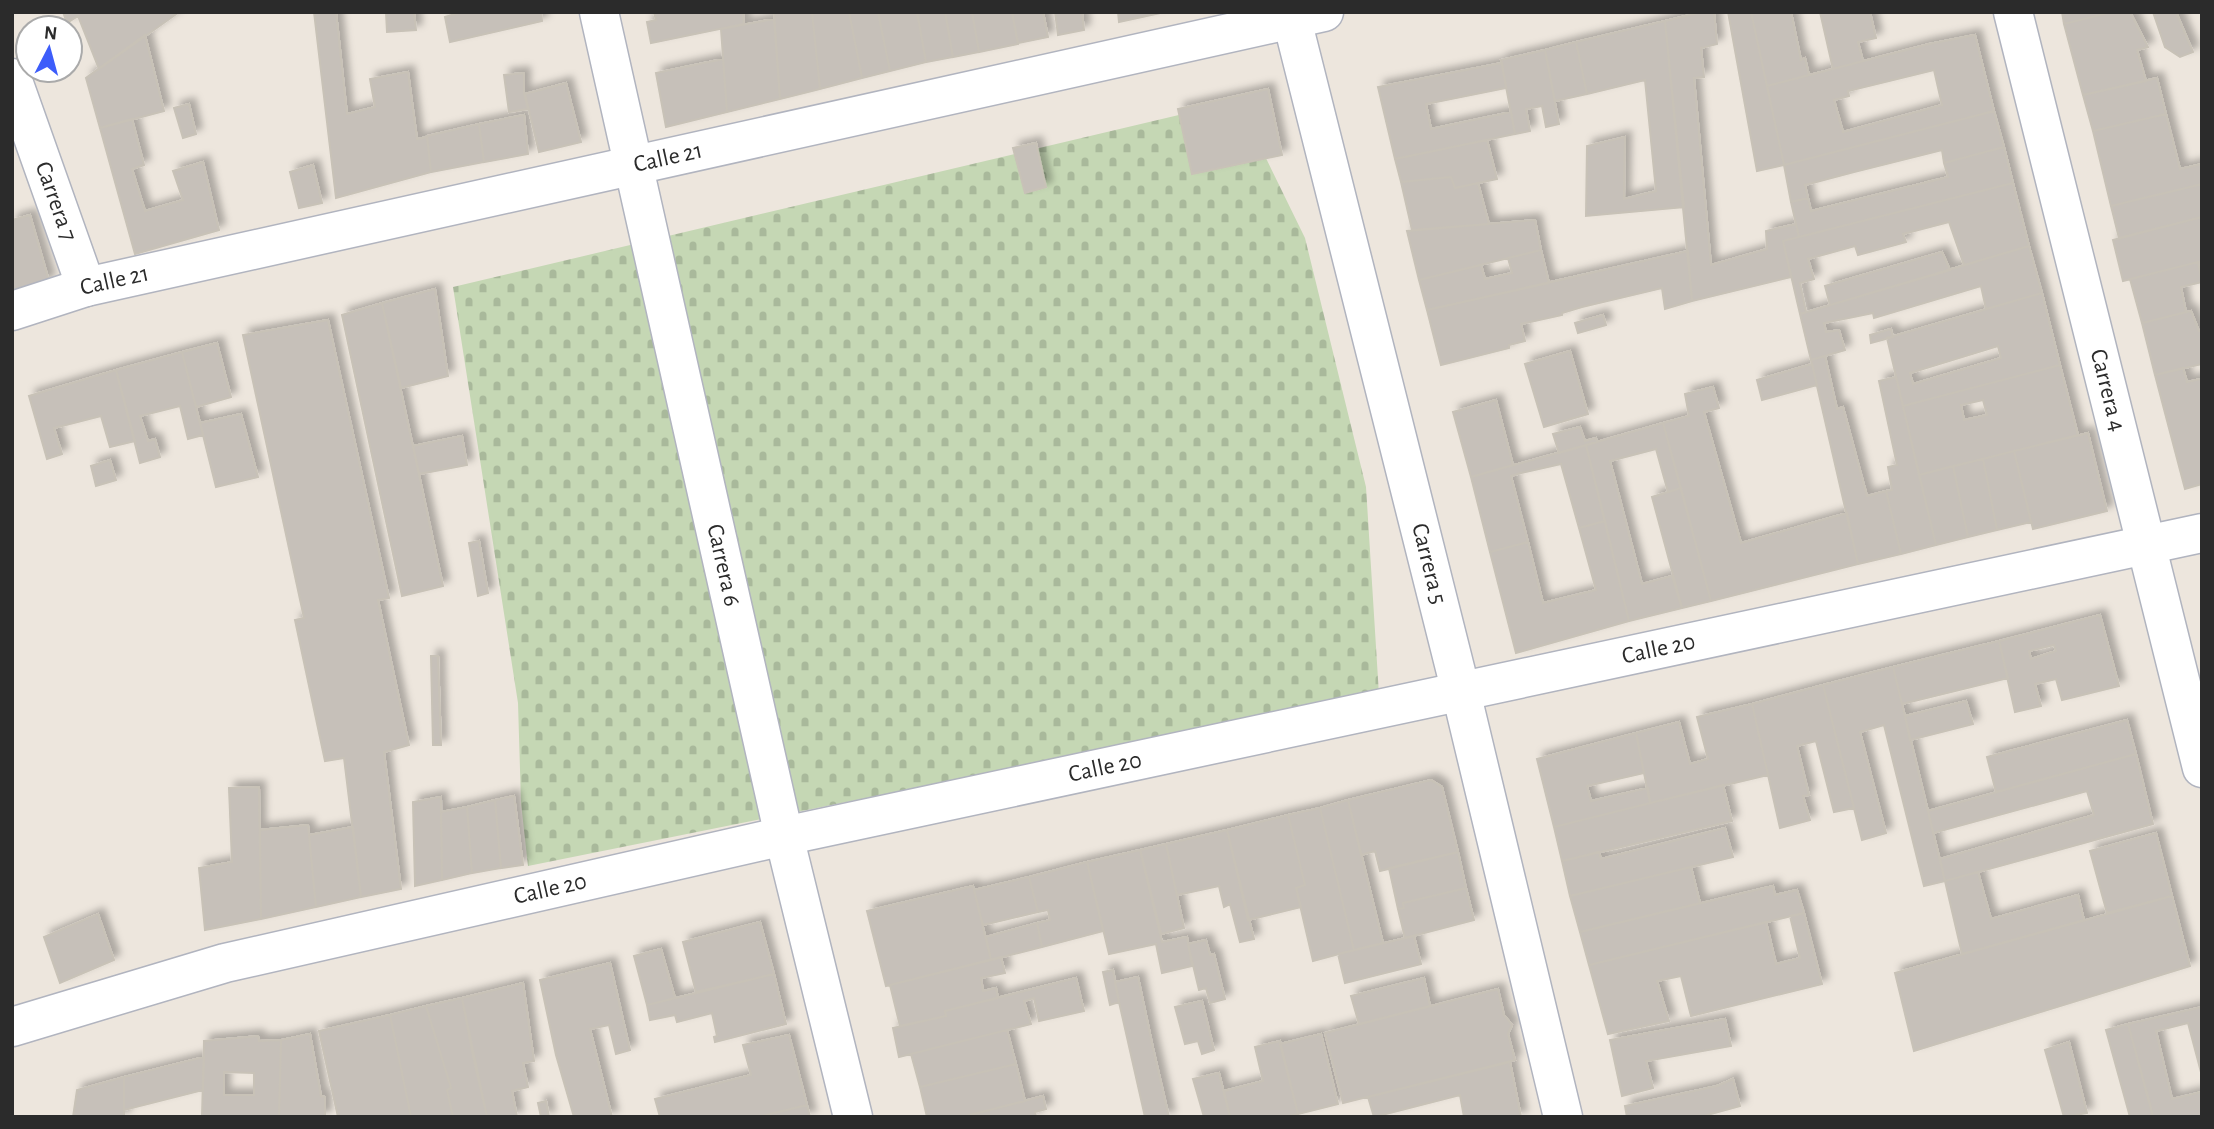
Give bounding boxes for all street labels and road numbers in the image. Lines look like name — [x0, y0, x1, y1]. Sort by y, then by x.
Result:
street label: Calle 21 — [631, 138, 705, 177]
street label: Carrera 7 — [31, 159, 81, 244]
street label: Calle 21 — [78, 261, 151, 300]
street label: Carrera 4 — [2086, 347, 2129, 434]
street label: Carrera 5 — [1407, 521, 1450, 607]
street label: Carrera 6 — [702, 522, 744, 609]
street label: Calle 20 — [1620, 630, 1697, 669]
street label: Calle 20 — [1066, 748, 1144, 787]
street label: Calle 20 — [512, 869, 589, 909]

